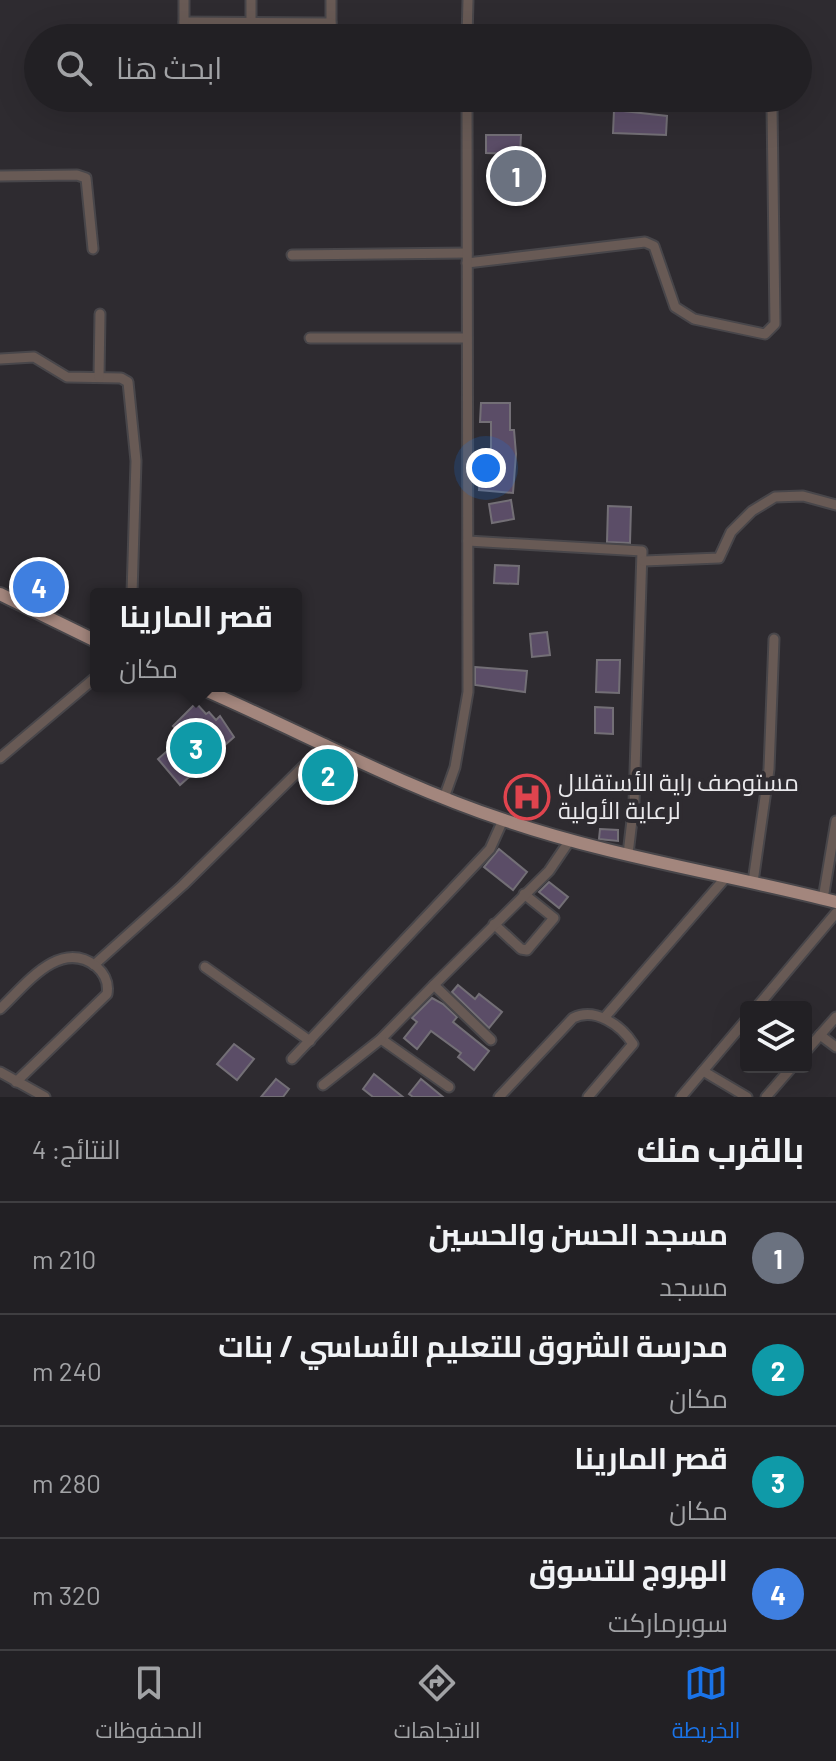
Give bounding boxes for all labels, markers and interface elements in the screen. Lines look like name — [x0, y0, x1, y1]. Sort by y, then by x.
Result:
search box — [24, 24, 812, 112]
icon: search — [52, 46, 96, 90]
text: ابحث هنا — [116, 49, 222, 85]
pin: 1 — [490, 146, 542, 206]
your location — [466, 448, 506, 488]
pin: 4 — [13, 557, 65, 617]
popup — [90, 588, 302, 692]
text: قصر المارينا — [119, 597, 273, 633]
text: مكان — [119, 652, 178, 683]
pin: 3 — [170, 718, 222, 778]
pin: 2 — [302, 745, 354, 805]
place label: مستوصف راية الأستقلال لرعاية الأولية — [558, 767, 799, 824]
hospital icon: مستوصف راية الأستقلال لرعاية الأولية — [503, 773, 551, 821]
map controls — [740, 1001, 812, 1073]
button: layers — [740, 1001, 812, 1073]
text: بالقرب منك — [637, 1128, 804, 1169]
text: النتائج: 4 — [32, 1133, 121, 1164]
text: مسجد الحسن والحسين — [428, 1215, 728, 1251]
text: 210 m — [32, 1243, 96, 1274]
text: 1 — [773, 1243, 783, 1274]
text: مسجد — [659, 1270, 728, 1301]
text: مدرسة الشروق للتعليم الأساسي / بنات — [218, 1327, 728, 1363]
text: 240 m — [32, 1355, 102, 1386]
text: 2 — [771, 1355, 785, 1386]
text: مكان — [669, 1382, 728, 1413]
text: قصر المارينا — [574, 1439, 728, 1475]
text: 280 m — [32, 1467, 101, 1498]
text: 3 — [771, 1467, 785, 1498]
text: مكان — [669, 1494, 728, 1525]
text: الهروج للتسوق — [529, 1551, 728, 1587]
text: 320 m — [32, 1579, 101, 1610]
text: 4 — [770, 1579, 786, 1610]
text: سوبرماركت — [608, 1606, 728, 1637]
tab: المحفوظات — [96, 1661, 203, 1751]
tab: الاتجاهات — [394, 1661, 481, 1751]
tab: الخريطة — [672, 1661, 740, 1751]

